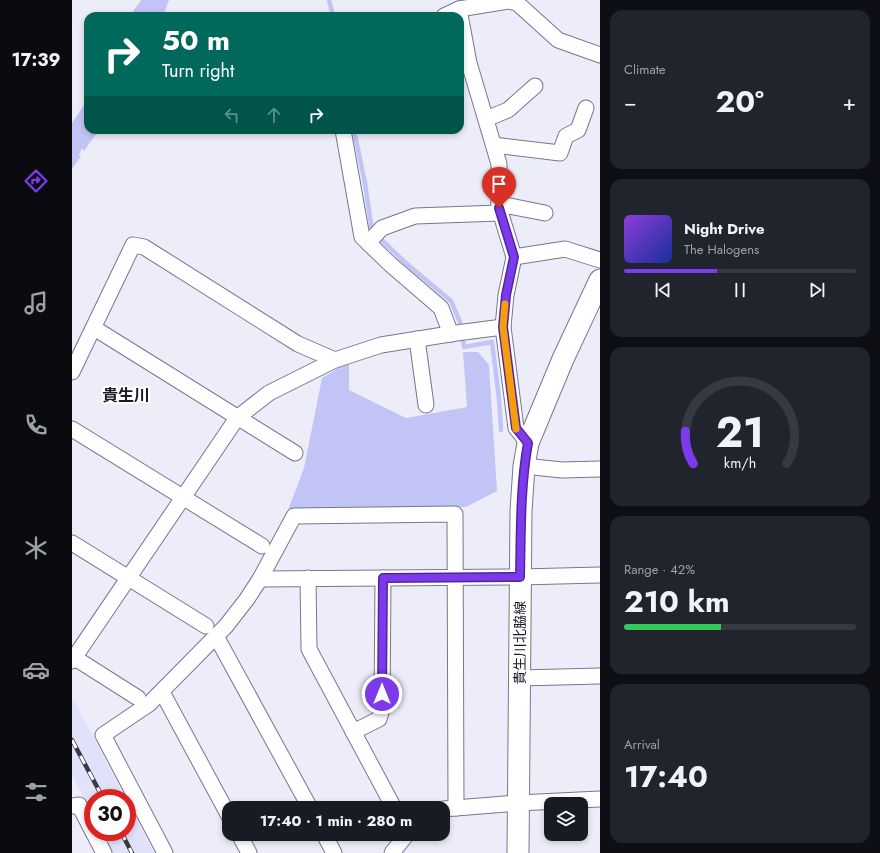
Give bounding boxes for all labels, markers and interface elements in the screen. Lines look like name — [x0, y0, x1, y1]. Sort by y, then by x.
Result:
text: 50 m — [162, 20, 230, 61]
icon: right — [96, 28, 148, 80]
text: 17:39 — [11, 47, 61, 73]
text: Turn right — [162, 58, 234, 84]
text: Climate — [624, 60, 665, 79]
text: 20° — [716, 80, 764, 123]
text: − — [624, 86, 637, 118]
text: + — [842, 86, 856, 118]
icon: left — [221, 104, 243, 126]
icon: ahead — [263, 104, 285, 126]
icon: right — [305, 104, 327, 126]
icon: directions — [22, 167, 50, 195]
pin — [482, 167, 516, 208]
icon: arrive — [488, 173, 510, 195]
text: Night Drive — [684, 218, 765, 240]
text: The Halogens — [684, 240, 759, 259]
icon: previous — [652, 279, 674, 301]
icon: pause — [729, 279, 751, 301]
icon: next — [806, 279, 828, 301]
icon: music — [22, 289, 50, 317]
district label: 貴生川 — [102, 384, 150, 407]
text: 21 — [716, 402, 764, 463]
icon: phone — [22, 411, 50, 439]
text: km/h — [724, 453, 756, 473]
icon: climate — [22, 534, 50, 562]
text: Range · 42% — [624, 560, 695, 579]
text: 210 km — [624, 580, 730, 623]
street label: 貴生川北脇線 — [510, 601, 530, 685]
icon: car — [22, 656, 50, 684]
position arrow — [361, 673, 403, 715]
text: Arrival — [624, 735, 660, 754]
text: 17:40 — [624, 755, 708, 798]
icon: filters — [22, 778, 50, 806]
speed limit sign: 30 — [84, 789, 136, 841]
map controls — [544, 797, 588, 841]
button: layers — [544, 797, 588, 841]
text: 17:40 · 1 min · 280 m — [260, 810, 412, 832]

